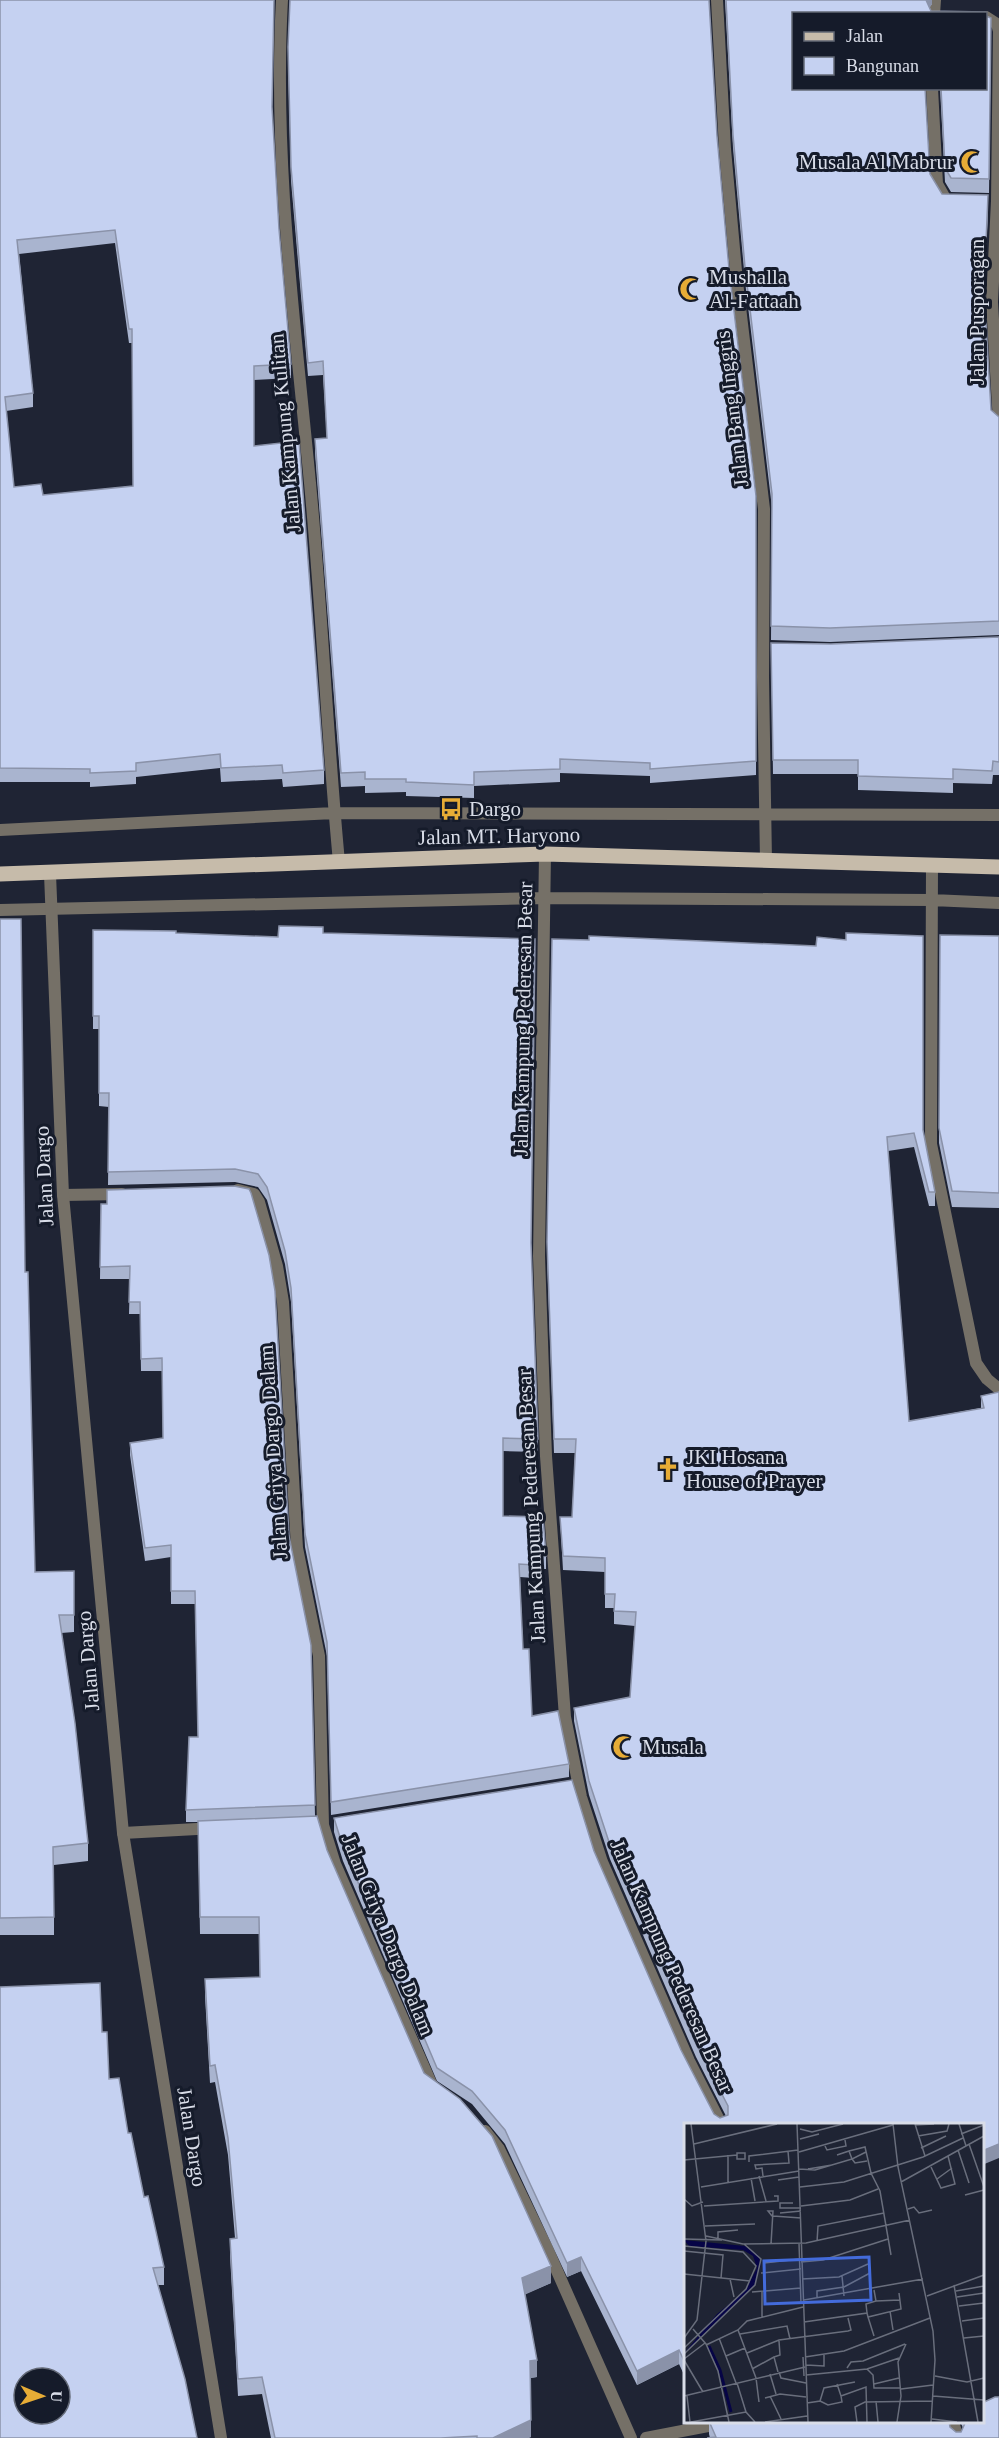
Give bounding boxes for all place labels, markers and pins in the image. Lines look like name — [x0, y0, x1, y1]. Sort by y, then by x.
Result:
mosque icon: Musala Al Mabrur — [959, 149, 985, 175]
place label: Musala Al Mabrur — [799, 150, 954, 174]
place label: Mushalla Al-Fattaah — [709, 265, 799, 313]
mosque icon: Mushalla Al-Fattaah — [678, 276, 704, 302]
bus stop icon: Dargo — [438, 796, 464, 822]
place label: Dargo — [469, 797, 521, 821]
place label: JKI Hosana House of Prayer — [686, 1445, 822, 1493]
church icon: JKI Hosana House of Prayer — [655, 1456, 681, 1482]
mosque icon: Musala — [611, 1734, 637, 1760]
place label: Musala — [642, 1735, 705, 1759]

